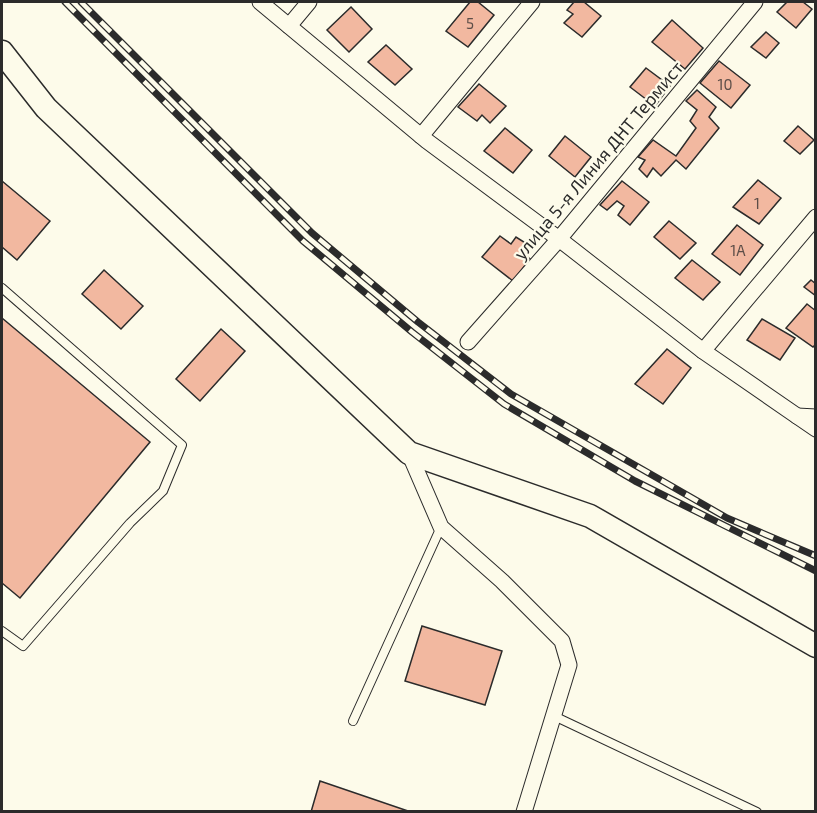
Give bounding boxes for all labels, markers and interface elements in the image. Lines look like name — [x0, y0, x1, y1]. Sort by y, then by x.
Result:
house number: 5 — [466, 14, 474, 32]
street label: улица 5-я Линия ДНТ Термист — [508, 56, 688, 264]
house number: 10 — [717, 75, 733, 93]
house number: 1 — [754, 194, 760, 212]
house number: 1А — [730, 241, 746, 259]

